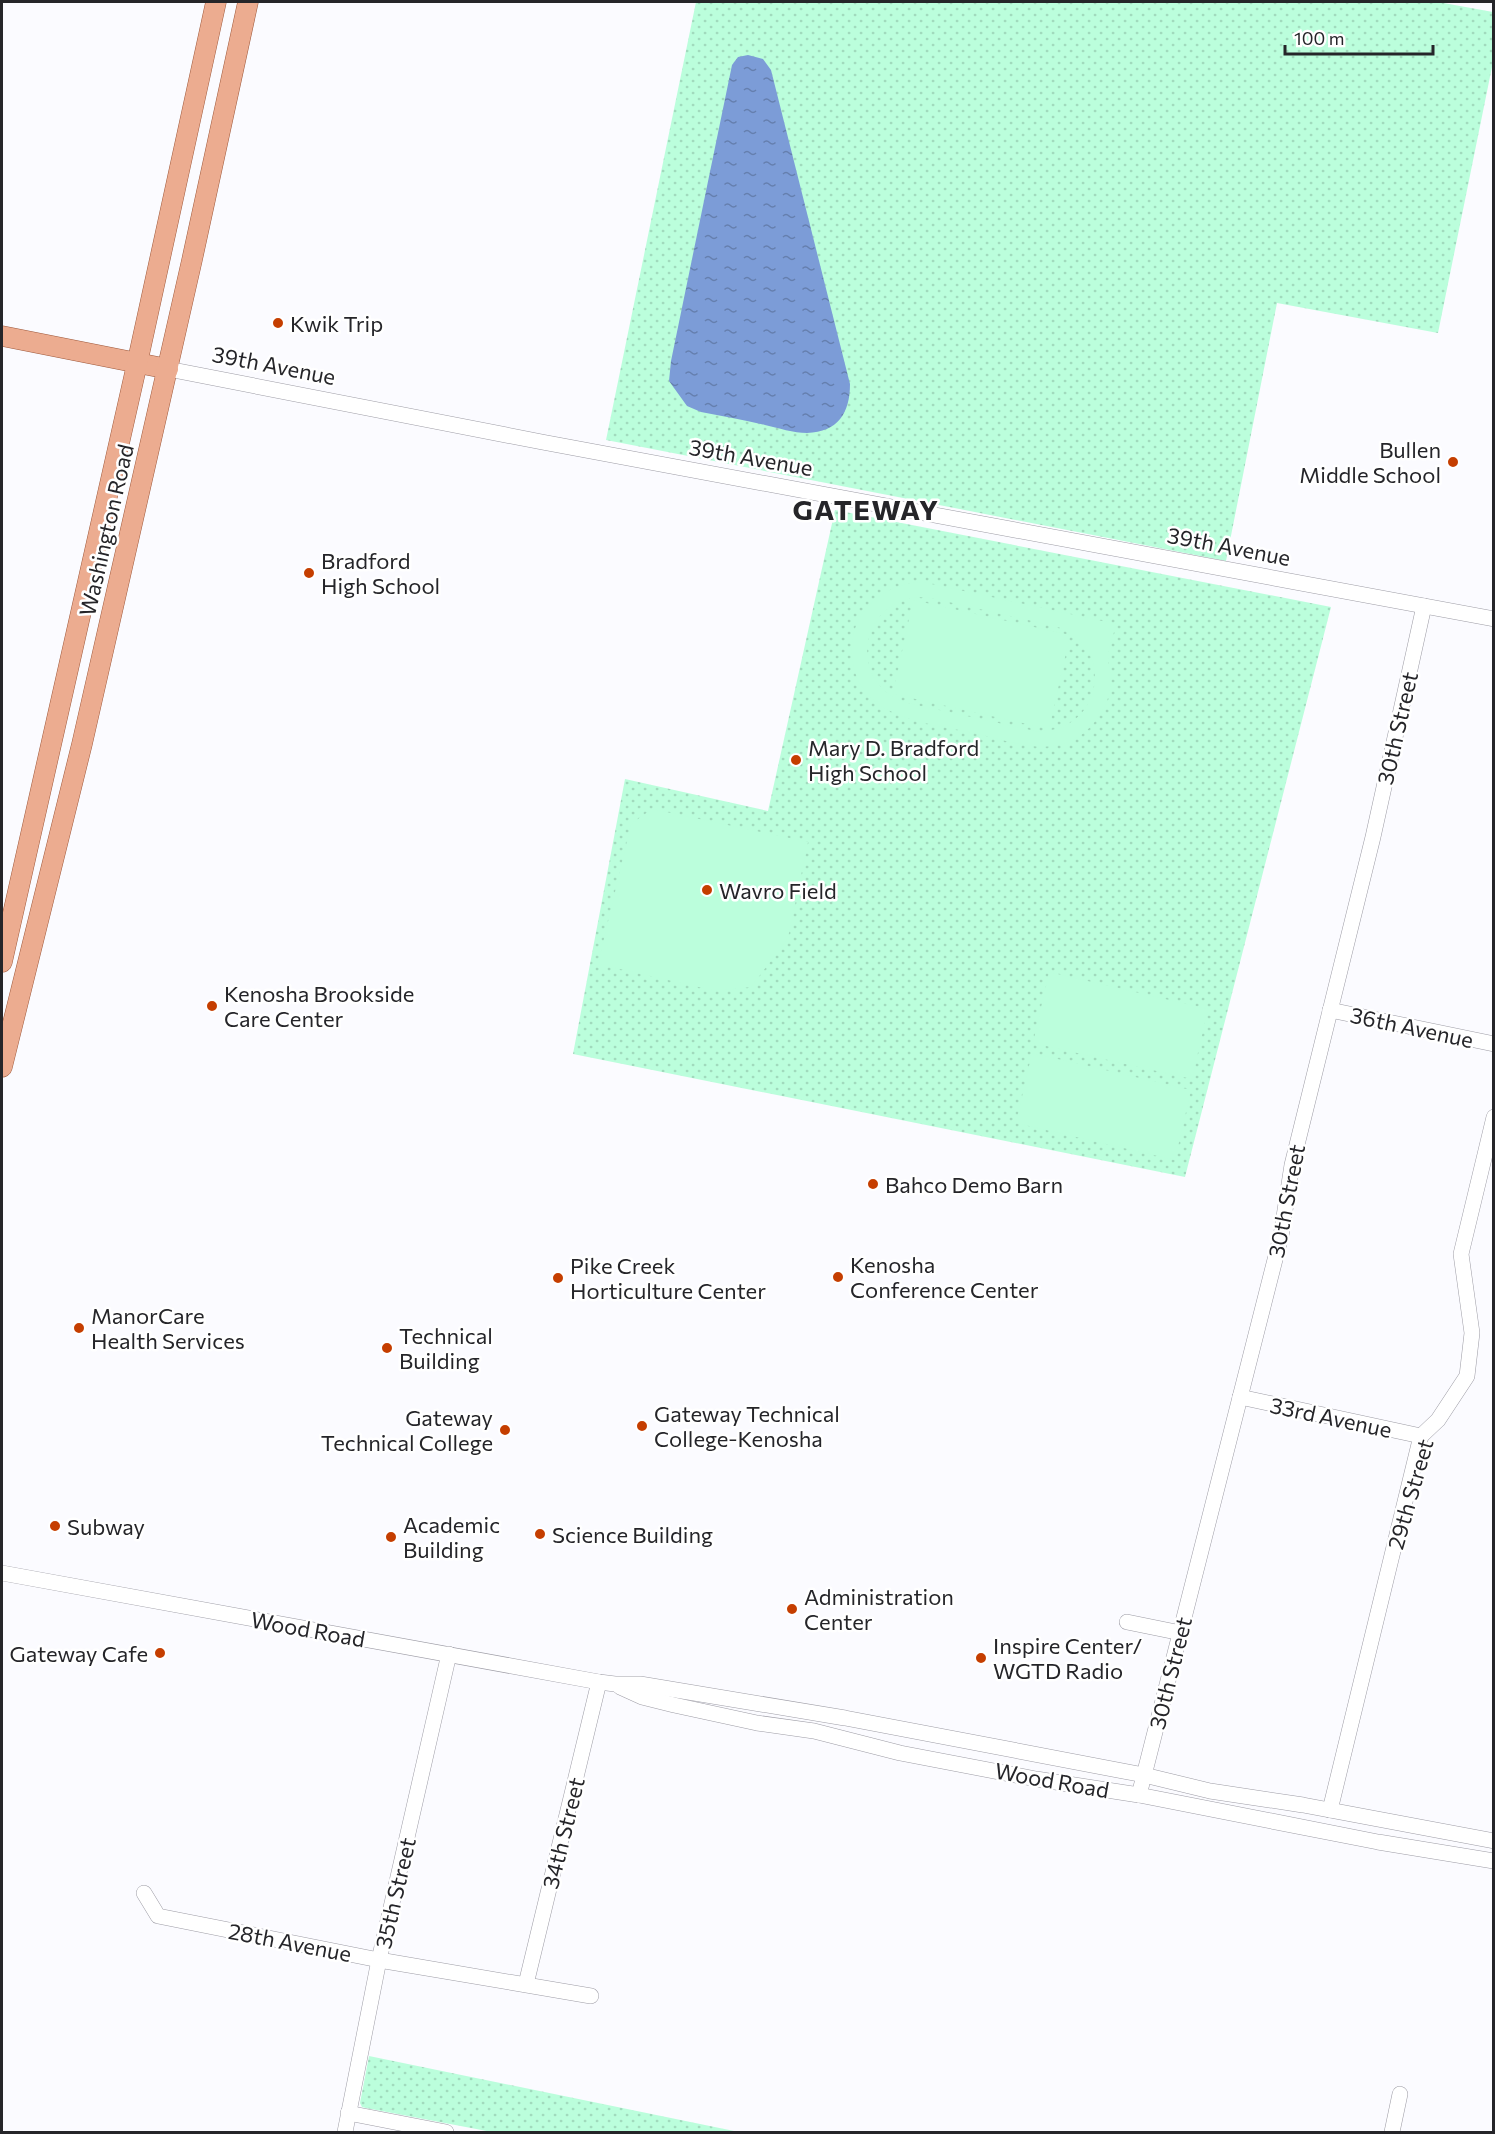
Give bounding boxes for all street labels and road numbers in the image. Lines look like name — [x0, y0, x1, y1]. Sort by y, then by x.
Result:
street label: 39th Avenue — [210, 340, 338, 390]
street label: 39th Avenue — [687, 433, 815, 481]
street label: Washington Road — [73, 441, 139, 619]
street label: 39th Avenue — [1165, 521, 1293, 571]
street label: 30th Street — [1371, 669, 1423, 787]
street label: 36th Avenue — [1348, 1001, 1476, 1053]
street label: 30th Street — [1262, 1142, 1310, 1260]
street label: 33rd Avenue — [1268, 1391, 1394, 1443]
street label: 29th Street — [1381, 1436, 1439, 1552]
street label: Wood Road — [249, 1606, 367, 1652]
street label: 30th Street — [1143, 1614, 1197, 1732]
street label: Wood Road — [993, 1757, 1111, 1803]
street label: 34th Street — [536, 1775, 590, 1891]
street label: 35th Street — [369, 1835, 421, 1951]
street label: 28th Avenue — [226, 1917, 354, 1967]

